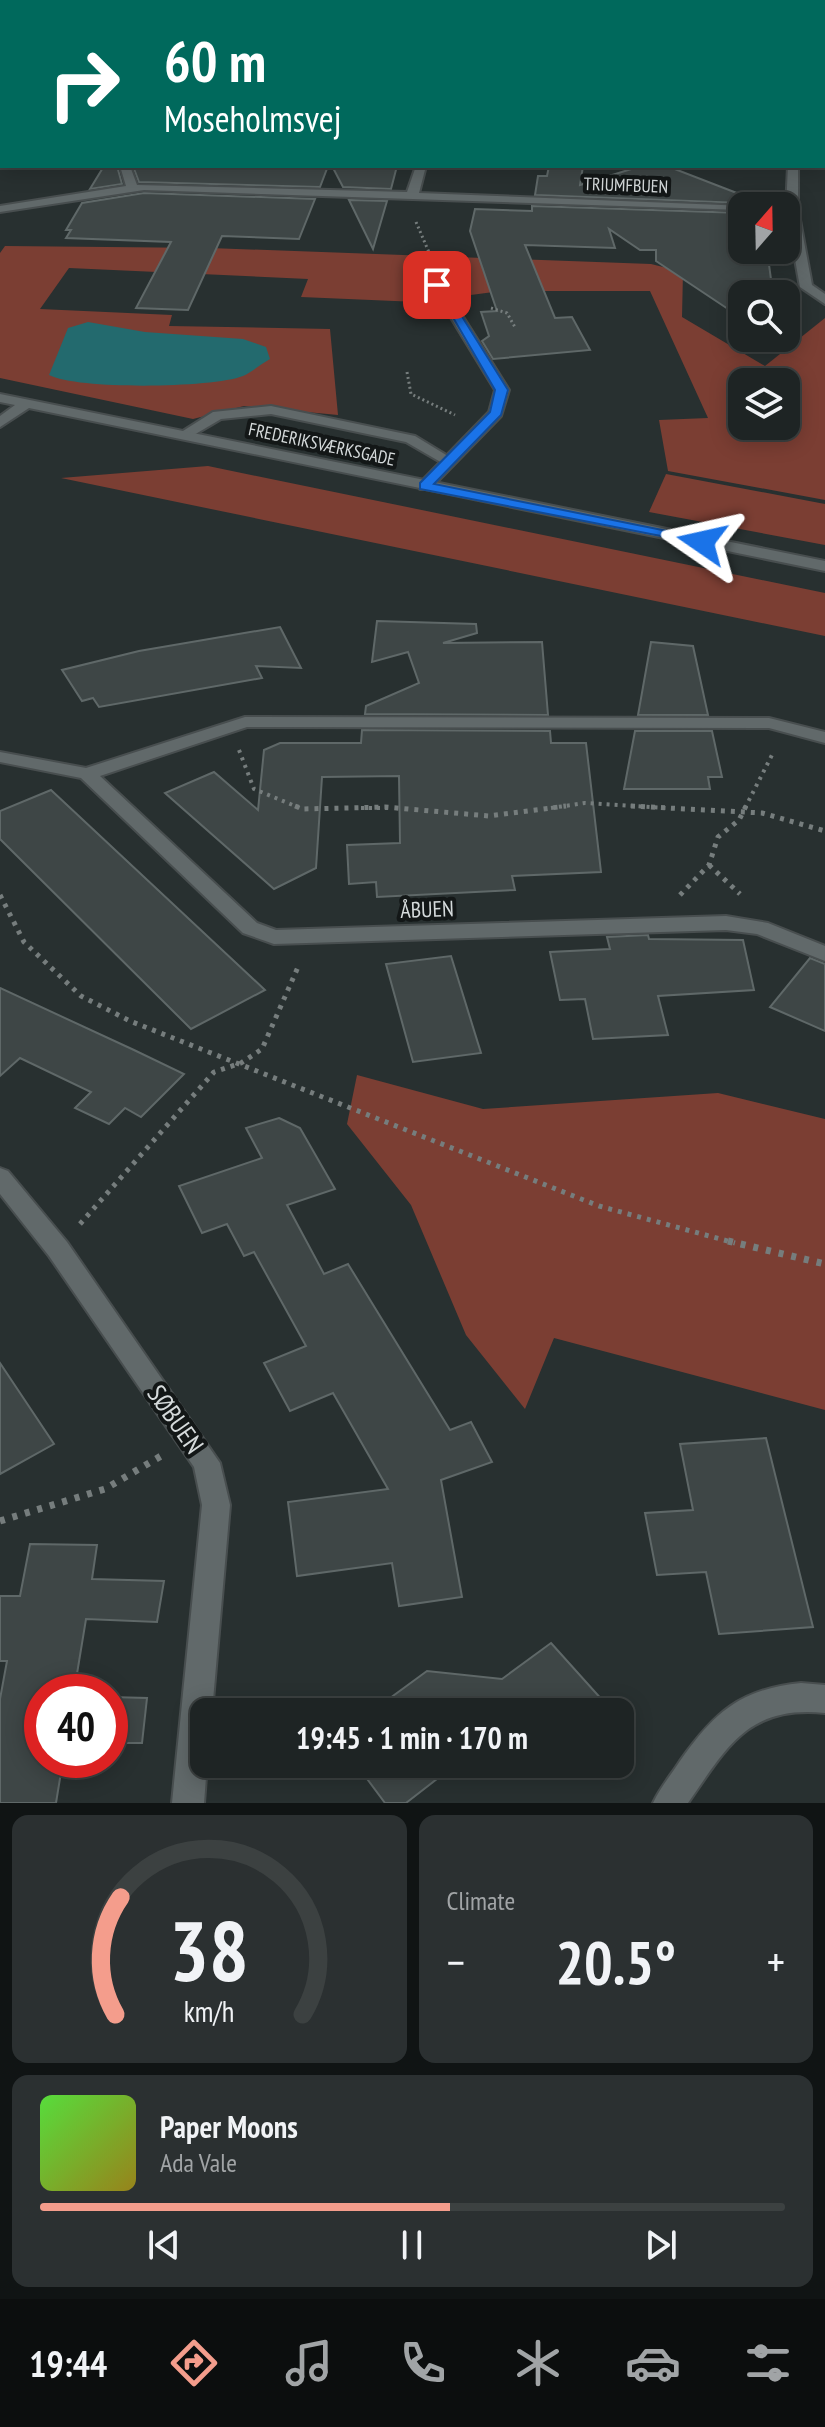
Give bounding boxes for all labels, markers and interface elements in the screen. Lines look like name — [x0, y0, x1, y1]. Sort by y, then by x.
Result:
text: 60 m — [164, 25, 266, 97]
icon: right — [32, 32, 136, 136]
text: Moseholmsvej — [164, 95, 341, 142]
street label: TRIUMFBUEN — [583, 172, 669, 198]
north arrow — [728, 192, 800, 264]
map controls — [728, 192, 800, 440]
pin — [403, 251, 471, 319]
icon: arrive — [415, 263, 459, 307]
button: search — [728, 280, 800, 352]
button: layers — [728, 368, 800, 440]
street label: FREDERIKSVÆRKSGADE — [247, 417, 397, 471]
position arrow — [660, 500, 744, 584]
street label: ÅBUEN — [400, 894, 454, 924]
street label: SØBUEN — [141, 1378, 211, 1460]
speed limit sign: 40 — [24, 1674, 128, 1778]
text: 19:45 · 1 min · 170 m — [296, 1718, 528, 1757]
text: Climate — [447, 1884, 515, 1917]
text: 38 — [169, 1896, 249, 2004]
text: 20.5° — [555, 1923, 676, 2001]
text: − — [447, 1933, 465, 1990]
text: + — [767, 1933, 785, 1990]
text: km/h — [184, 1993, 235, 2030]
text: Paper Moons — [160, 2107, 298, 2146]
text: Ada Vale — [160, 2146, 237, 2179]
icon: previous — [142, 2223, 186, 2267]
icon: pause — [390, 2223, 434, 2267]
icon: next — [639, 2223, 683, 2267]
icon: directions — [166, 2335, 222, 2391]
icon: music — [281, 2335, 337, 2391]
icon: phone — [395, 2335, 451, 2391]
icon: climate — [510, 2335, 566, 2391]
icon: car — [625, 2335, 681, 2391]
icon: filters — [740, 2335, 796, 2391]
text: 19:44 — [29, 2340, 107, 2387]

